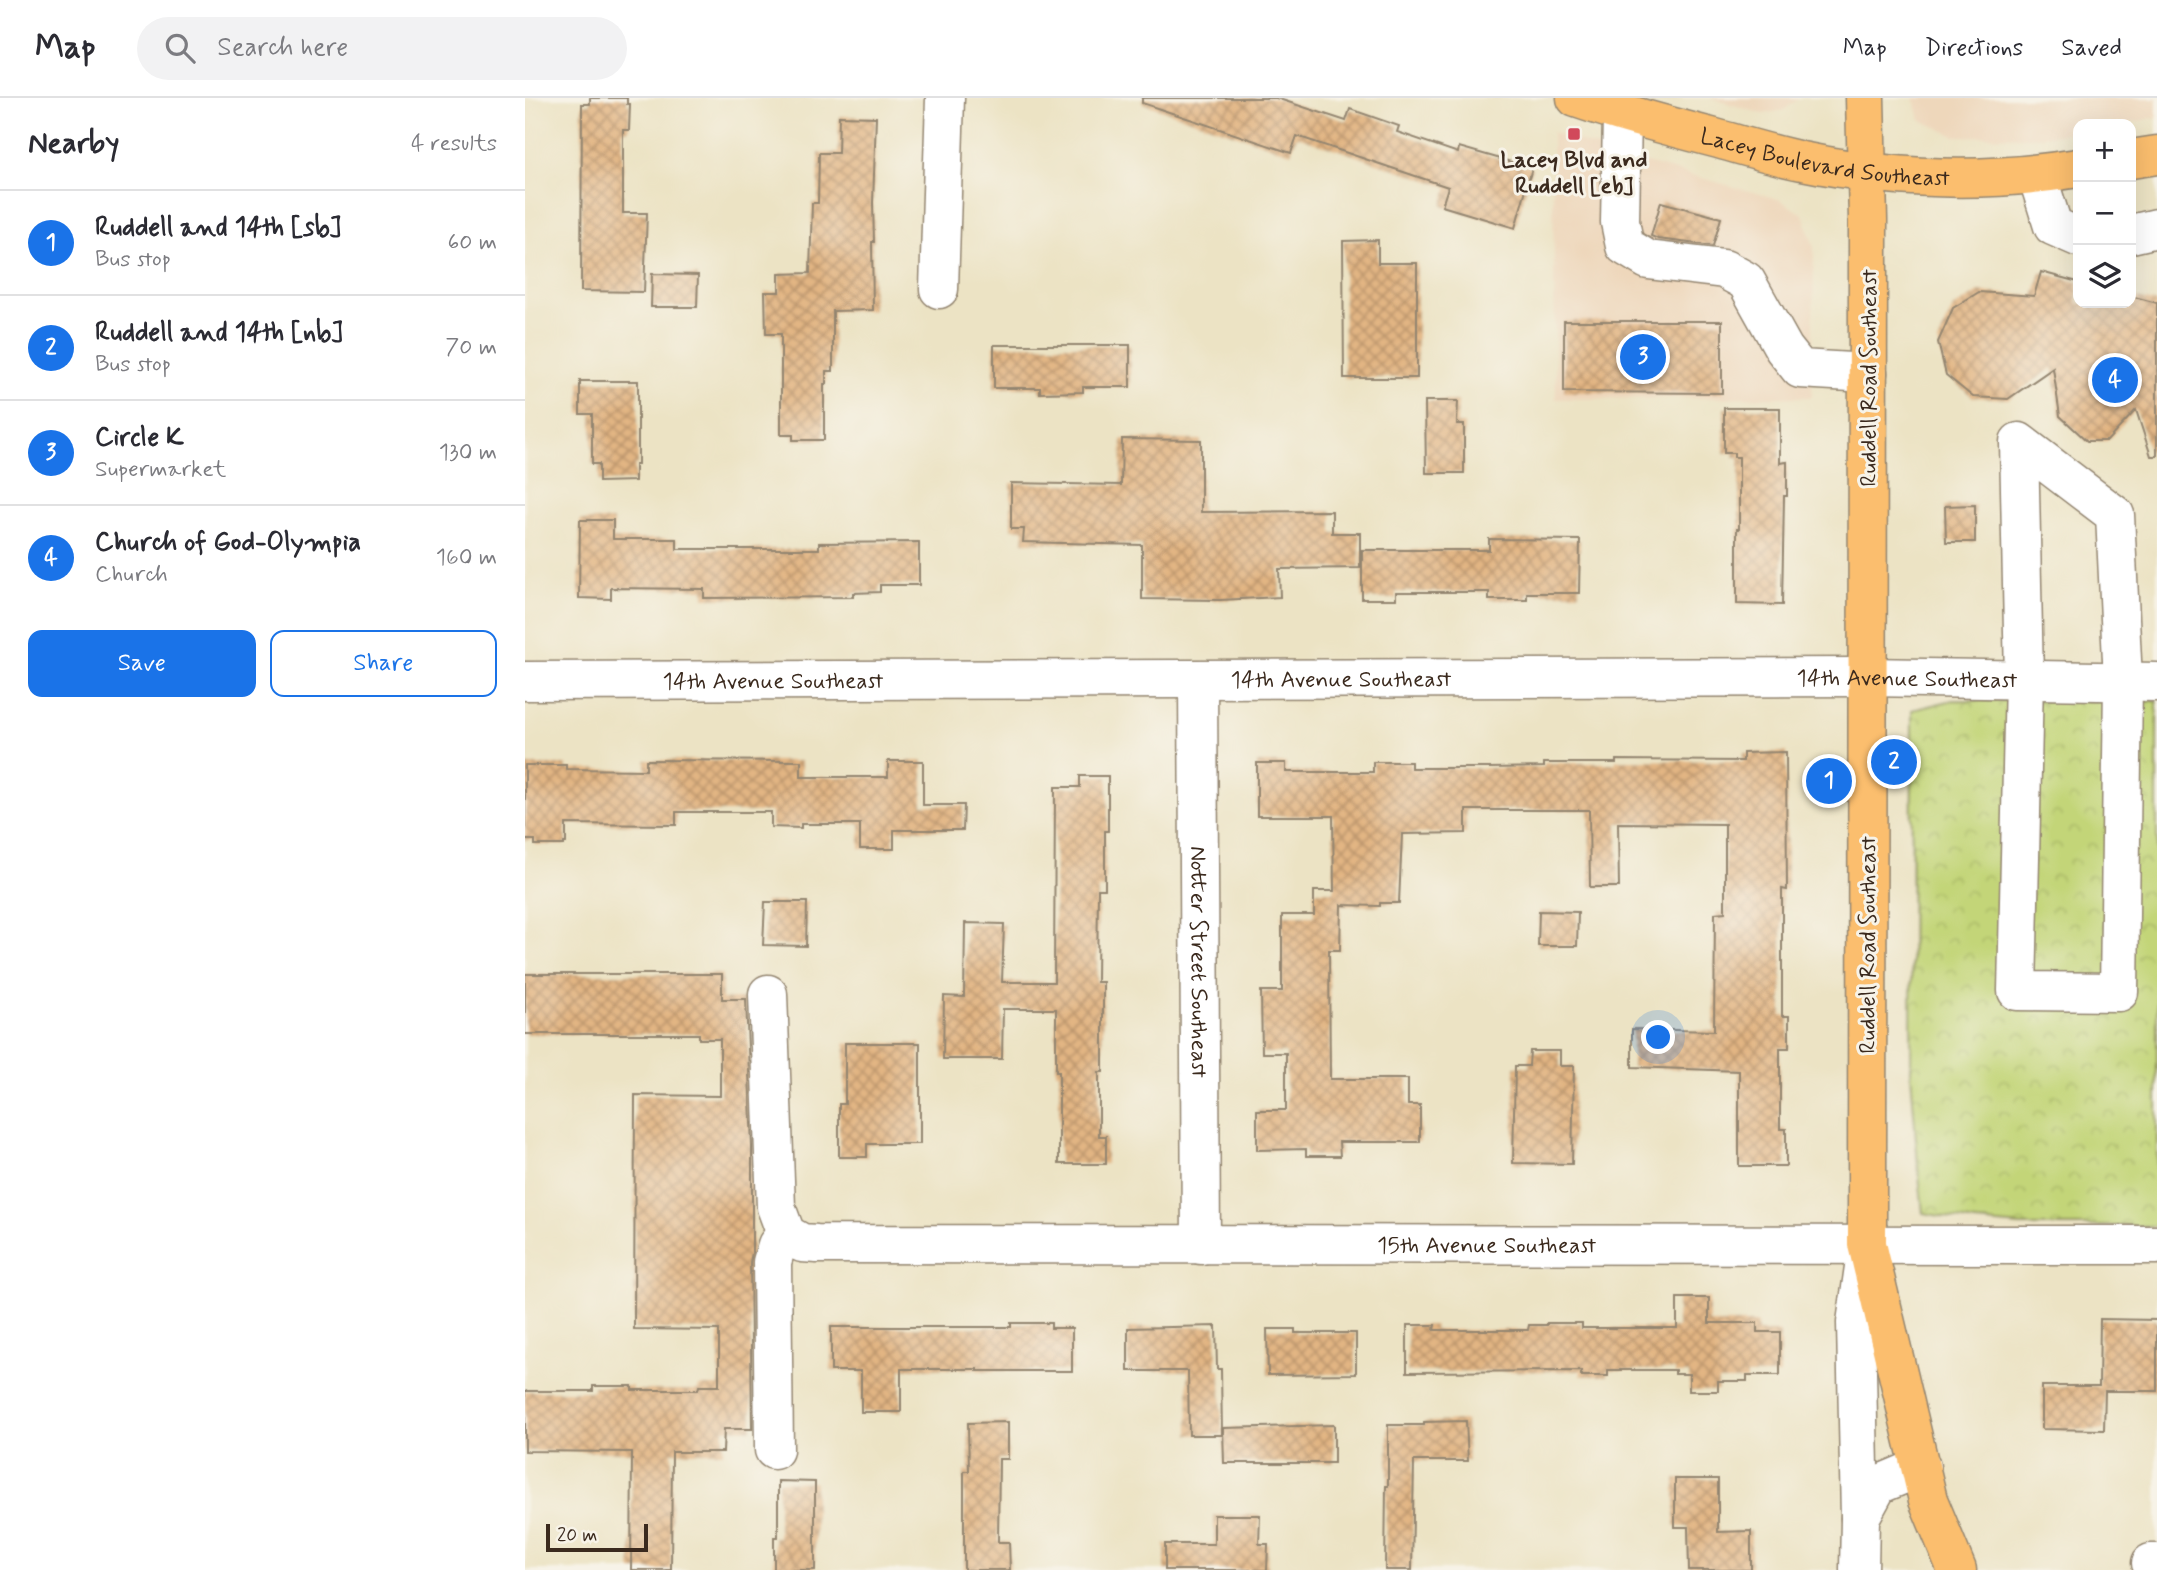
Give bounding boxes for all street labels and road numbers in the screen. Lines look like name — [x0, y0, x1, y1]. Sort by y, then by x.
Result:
street label: Lacey Boulevard Southeast — [1697, 122, 1950, 194]
street label: Ruddell Road Southeast — [1855, 269, 1885, 487]
street label: 14th Avenue Southeast — [1797, 664, 2018, 697]
street label: 14th Avenue Southeast — [1231, 665, 1452, 696]
street label: 14th Avenue Southeast — [663, 667, 884, 698]
street label: Ruddell Road Southeast — [1854, 836, 1884, 1054]
street label: Notter Street Southeast — [1182, 846, 1213, 1078]
street label: 15th Avenue Southeast — [1377, 1231, 1596, 1262]

